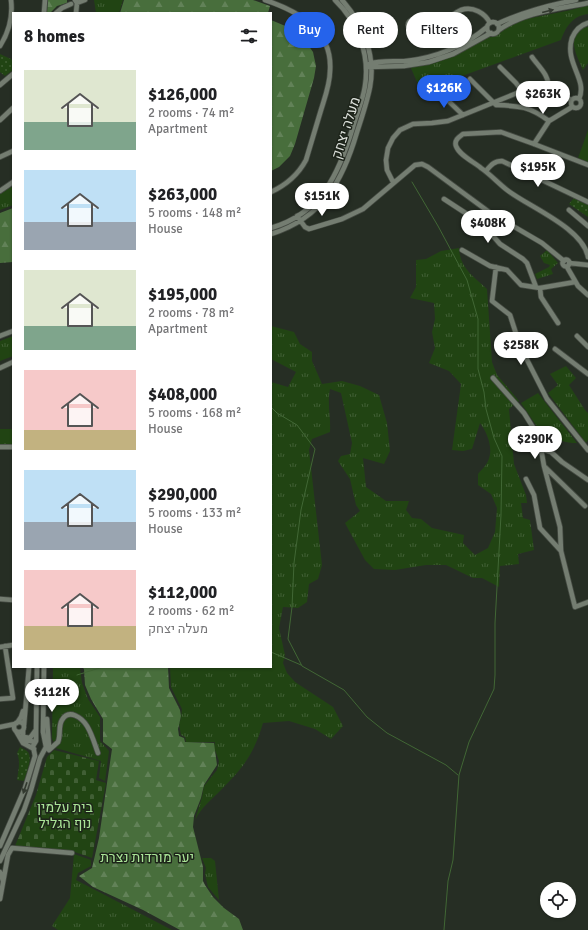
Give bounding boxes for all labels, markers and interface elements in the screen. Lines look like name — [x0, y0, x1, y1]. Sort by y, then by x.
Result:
one-way arrow — [542, 8, 554, 14]
chip: Buy — [284, 12, 335, 48]
chip: Rent — [343, 12, 398, 48]
chip: Filters — [406, 12, 472, 48]
icon: filters — [238, 25, 260, 47]
text: 8 homes — [24, 26, 85, 47]
pin: $126K — [416, 75, 472, 109]
text: $126K — [426, 80, 462, 96]
pin: $263K — [515, 81, 571, 115]
text: $126,000 — [148, 84, 217, 105]
icon: home — [56, 86, 104, 134]
text: $263K — [525, 86, 561, 102]
street label: מעלה יצחק — [328, 95, 364, 161]
text: 2 rooms · 74 m² — [148, 105, 234, 121]
text: Apartment — [148, 121, 208, 137]
pin: $195K — [510, 154, 566, 188]
text: $195K — [520, 159, 556, 175]
pin: $151K — [294, 183, 350, 217]
text: $263,000 — [148, 184, 217, 205]
icon: home — [56, 186, 104, 234]
text: $151K — [304, 188, 340, 204]
text: 5 rooms · 148 m² — [148, 205, 241, 221]
pin: $408K — [460, 210, 516, 244]
text: $408K — [470, 215, 506, 231]
text: House — [148, 221, 183, 237]
text: $195,000 — [148, 284, 217, 305]
icon: home — [56, 286, 104, 334]
text: 2 rooms · 78 m² — [148, 305, 234, 321]
text: Apartment — [148, 321, 208, 337]
pin: $258K — [493, 332, 549, 366]
text: $258K — [503, 337, 539, 353]
text: $408,000 — [148, 384, 217, 405]
icon: home — [56, 386, 104, 434]
text: 5 rooms · 168 m² — [148, 405, 241, 421]
text: House — [148, 421, 183, 437]
pin: $290K — [507, 426, 563, 460]
text: $290K — [517, 431, 553, 447]
text: $290,000 — [148, 484, 217, 505]
icon: home — [56, 486, 104, 534]
text: 5 rooms · 133 m² — [148, 505, 241, 521]
text: House — [148, 521, 183, 537]
text: $112,000 — [148, 582, 217, 603]
icon: home — [56, 586, 104, 634]
text: 2 rooms · 62 m² — [148, 603, 234, 619]
text: מעלה יצחק — [148, 621, 208, 637]
pin: $112K — [24, 679, 80, 713]
text: $112K — [34, 684, 70, 700]
one-way arrow — [22, 782, 28, 794]
park label: בית עלמין נוף הגליל — [37, 799, 94, 832]
park label: יער מורדות נצרת — [100, 849, 194, 866]
map controls — [540, 882, 576, 918]
button: locate — [540, 882, 576, 918]

